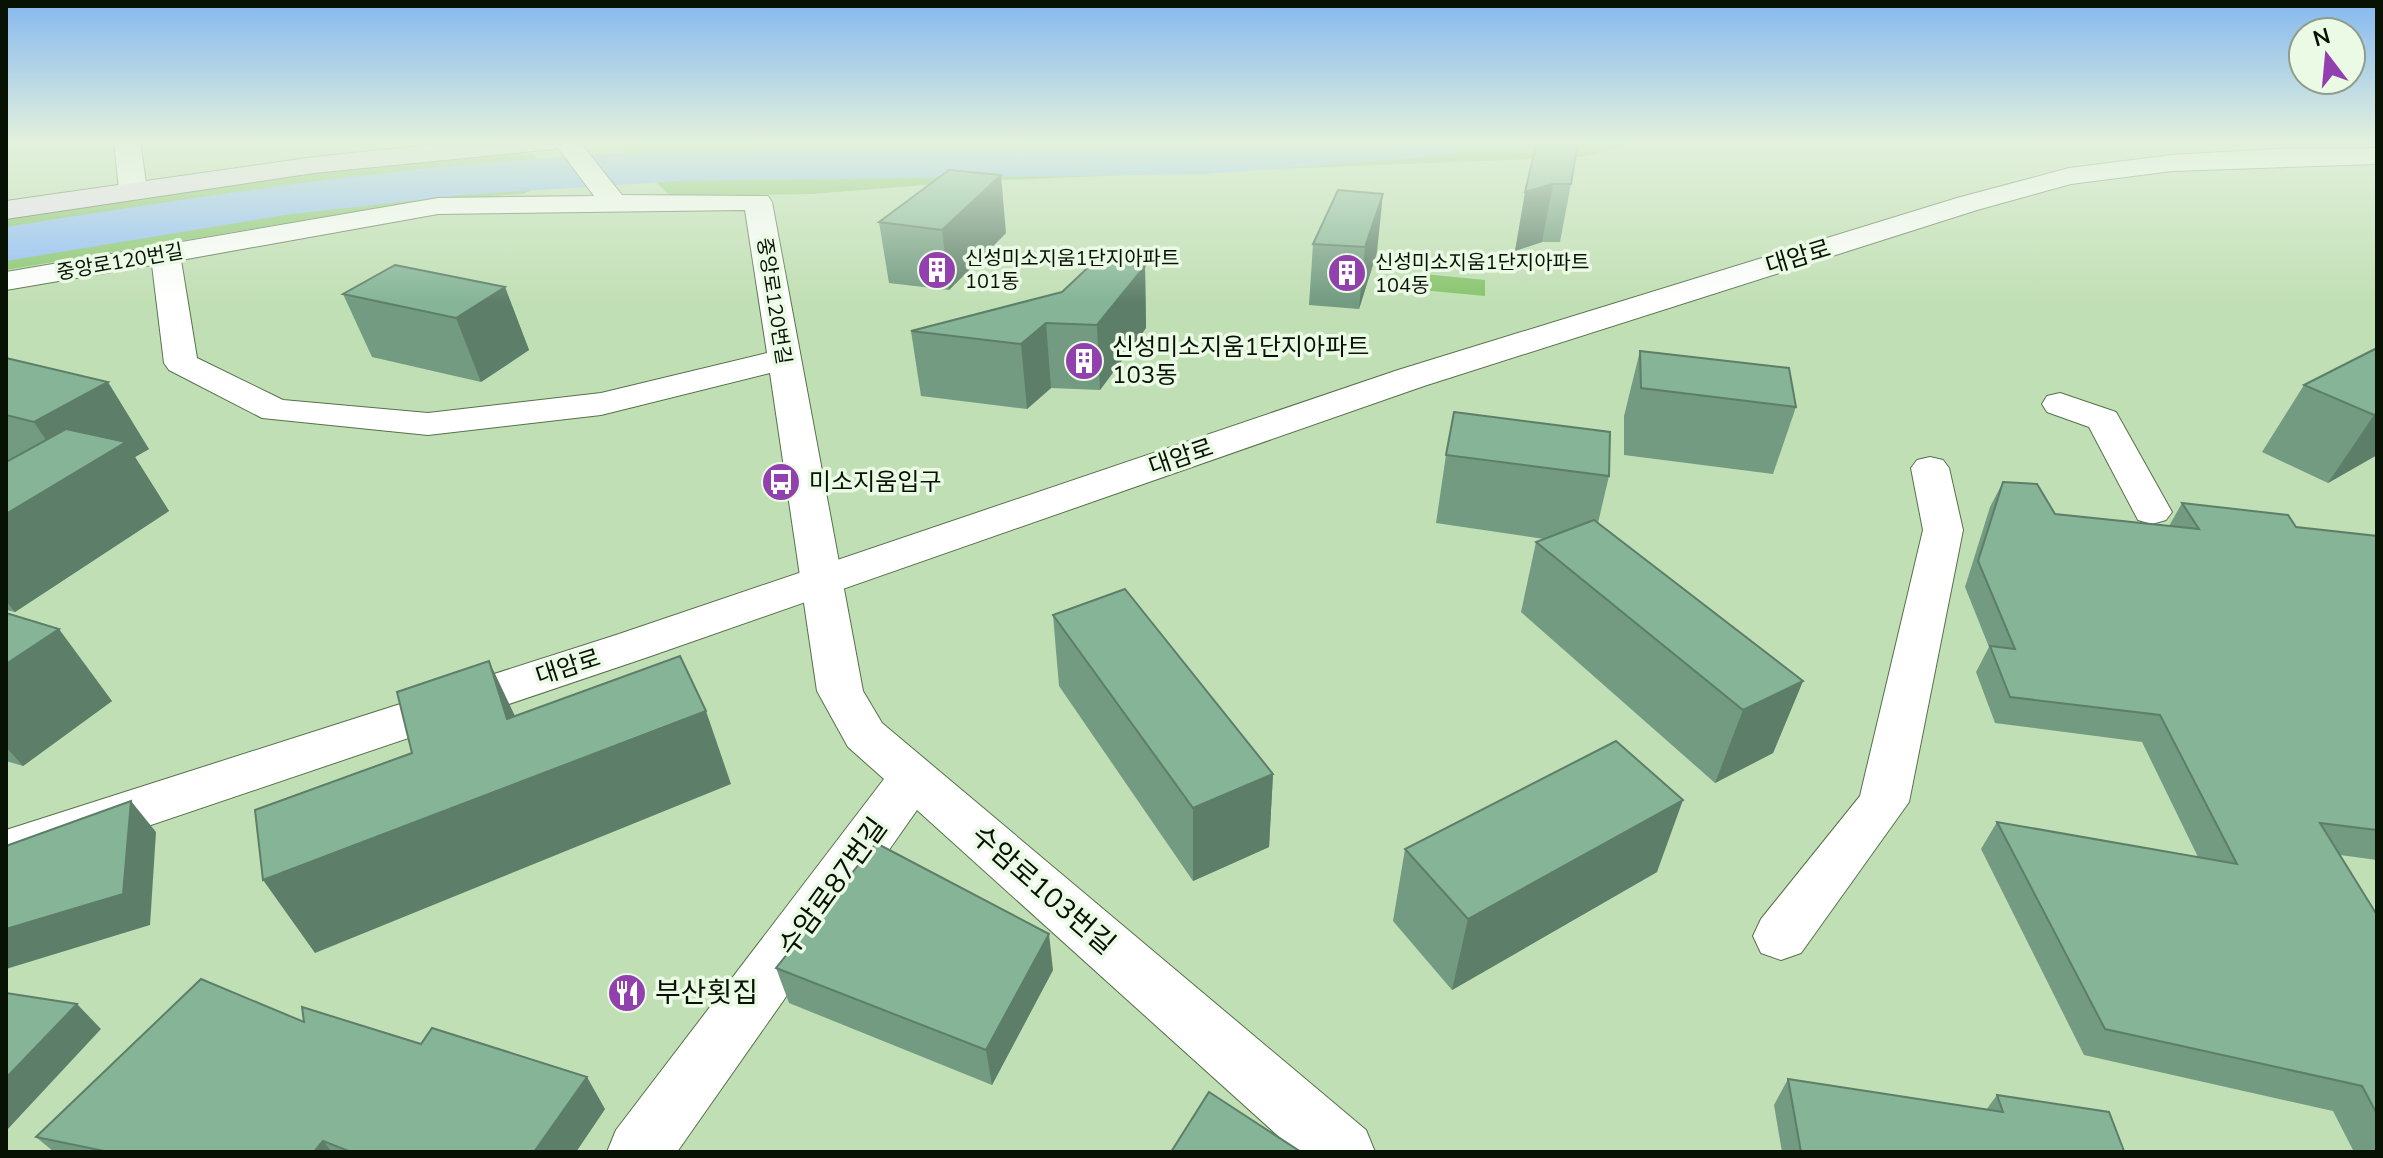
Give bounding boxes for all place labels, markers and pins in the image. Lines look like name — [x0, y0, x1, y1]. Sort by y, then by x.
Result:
place label: 신성미소지움1단지아파트 101동 — [965, 245, 1179, 295]
building icon: 신성미소지움1단지아파트 101동 — [916, 249, 958, 291]
place label: 신성미소지움1단지아파트 104동 — [1375, 249, 1589, 299]
building icon: 신성미소지움1단지아파트 104동 — [1326, 252, 1368, 294]
place label: 신성미소지움1단지아파트 103동 — [1112, 331, 1369, 391]
building icon: 신성미소지움1단지아파트 103동 — [1063, 340, 1105, 382]
bus stop icon: 미소지움입구 — [760, 461, 802, 503]
place label: 미소지움입구 — [809, 466, 941, 498]
restaurant icon: 부산횟집 — [606, 972, 648, 1014]
place label: 부산횟집 — [655, 974, 758, 1012]

